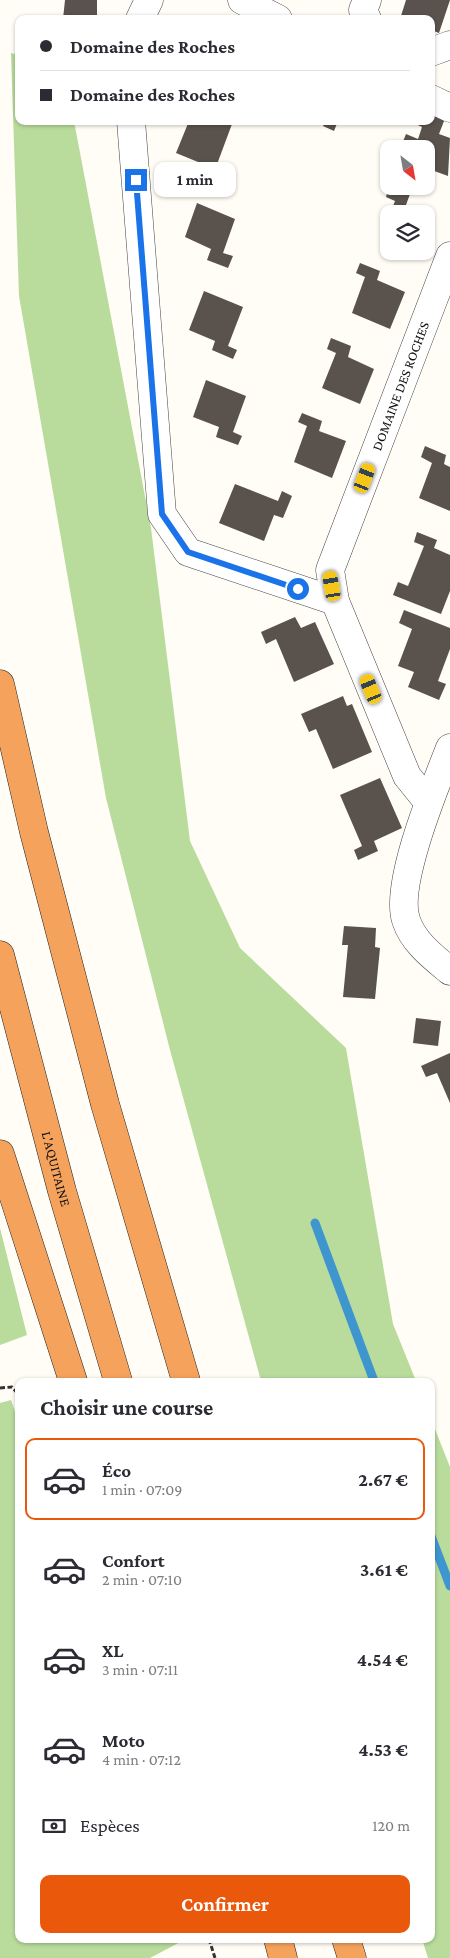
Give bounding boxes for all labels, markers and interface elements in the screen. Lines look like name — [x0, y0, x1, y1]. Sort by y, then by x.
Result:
text: Domaine des Roches — [70, 36, 235, 57]
text: Domaine des Roches — [70, 84, 235, 105]
north arrow — [380, 140, 435, 195]
map controls — [380, 140, 435, 260]
callout: 1 min — [154, 162, 236, 198]
route end — [125, 169, 147, 191]
text: 1 min — [177, 171, 213, 188]
button: layers — [380, 205, 435, 260]
street label: DOMAINE DES ROCHES — [368, 319, 432, 453]
car — [352, 461, 377, 495]
car — [322, 570, 341, 602]
route start — [287, 578, 309, 600]
car — [358, 672, 383, 706]
street label: L'AQUITAINE — [39, 1130, 74, 1208]
text: Choisir une course — [40, 1395, 213, 1420]
icon: car — [42, 1457, 87, 1502]
text: Éco — [102, 1460, 131, 1481]
text: 2.67 € — [358, 1469, 408, 1490]
text: 1 min · 07:09 — [102, 1481, 182, 1498]
icon: car — [42, 1547, 87, 1592]
text: Confort — [102, 1550, 165, 1571]
text: 3.61 € — [360, 1559, 408, 1580]
text: 2 min · 07:10 — [102, 1571, 182, 1588]
icon: car — [42, 1637, 87, 1682]
text: XL — [102, 1640, 124, 1661]
text: 4.54 € — [357, 1649, 408, 1670]
text: 3 min · 07:11 — [102, 1661, 178, 1678]
icon: car — [42, 1727, 87, 1772]
text: Moto — [102, 1730, 145, 1751]
text: 4.53 € — [358, 1739, 408, 1760]
text: 4 min · 07:12 — [102, 1751, 181, 1768]
icon: cash — [40, 1812, 68, 1840]
text: Espèces — [80, 1815, 140, 1836]
text: 120 m — [372, 1817, 410, 1834]
button: Confirmer — [40, 1875, 410, 1933]

